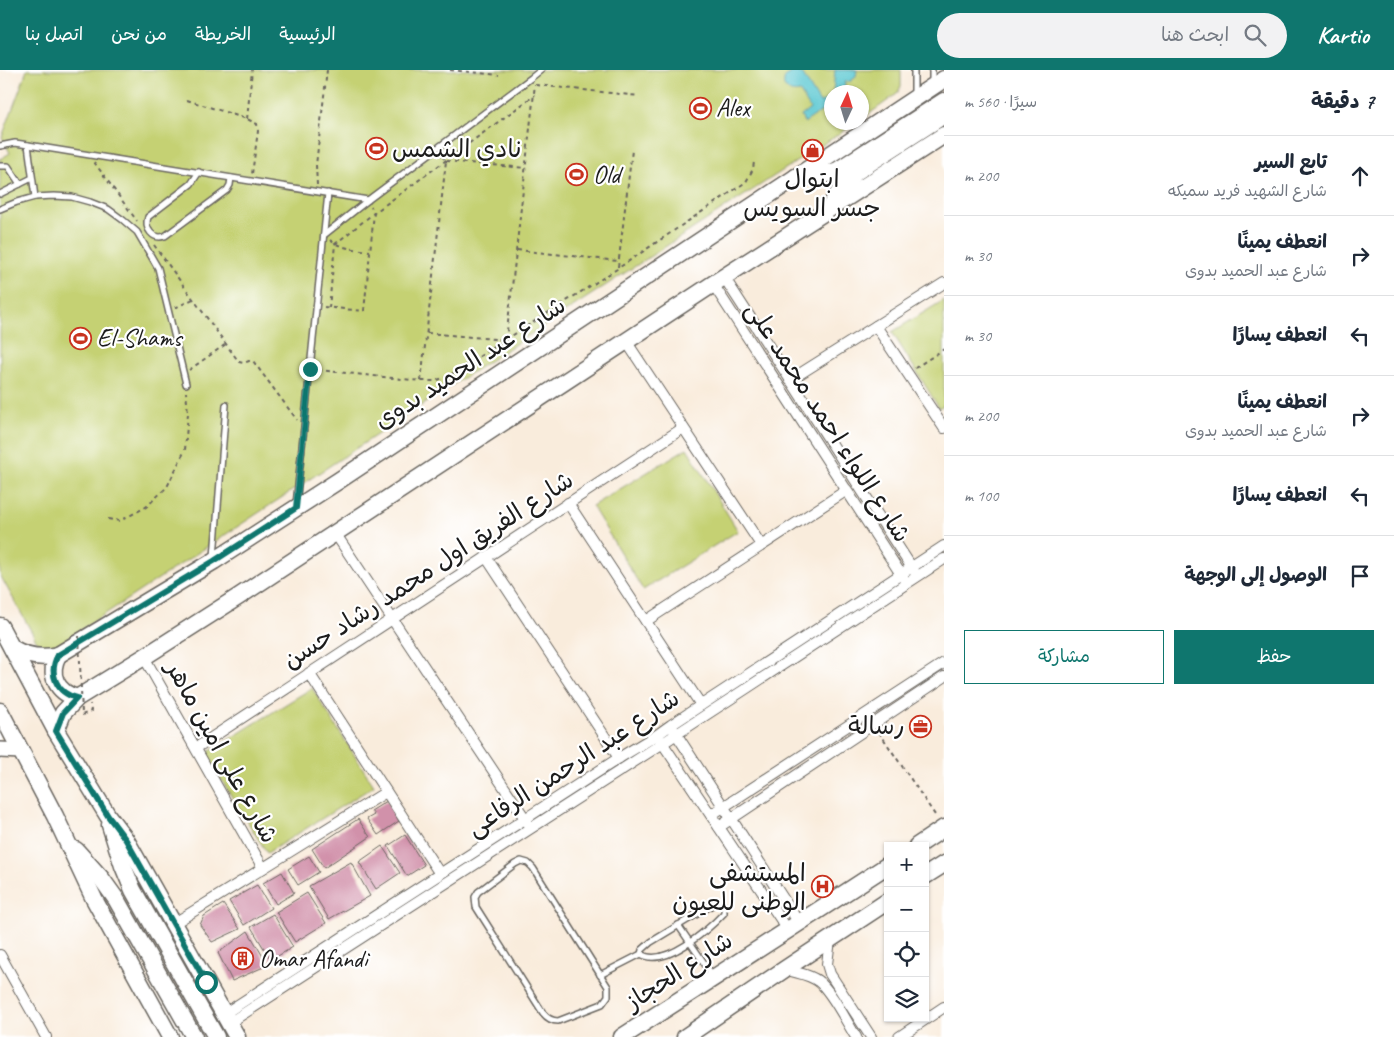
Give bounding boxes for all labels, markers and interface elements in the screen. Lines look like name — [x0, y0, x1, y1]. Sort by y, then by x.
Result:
search box — [937, 13, 1287, 58]
text: Kartio — [1317, 20, 1369, 50]
icon: search — [1241, 21, 1269, 49]
text: اتصل بنا — [25, 23, 83, 45]
text: من نحن — [111, 23, 167, 45]
text: الخريطة — [195, 23, 251, 45]
text: الرئيسية — [279, 23, 336, 45]
text: ابحث هنا — [1161, 23, 1229, 47]
north arrow — [824, 85, 869, 130]
text: 7 دقيقة — [1311, 88, 1374, 114]
place label: Alex — [716, 92, 752, 124]
text: سيرًا · 560 m — [964, 92, 1037, 112]
sports icon: Alex — [688, 96, 712, 120]
place label: نادي الشمس — [392, 133, 521, 167]
sports icon: نادي الشمس — [364, 137, 388, 161]
shop icon: ابتوال جسر السويس — [800, 138, 824, 162]
text: تابع السير — [1255, 150, 1327, 174]
place label: Old — [593, 159, 624, 191]
icon: ahead — [1346, 162, 1374, 190]
sports icon: Old — [565, 163, 589, 187]
place label: ابتوال جسر السويس — [743, 163, 881, 224]
text: 200 m — [964, 166, 998, 186]
text: شارع الشهيد فريد سميكه — [1168, 181, 1327, 201]
text: انعطف يمينًا — [1238, 230, 1327, 254]
icon: right — [1346, 242, 1374, 270]
text: 30 m — [964, 246, 991, 266]
text: شارع عبد الحميد بدوى — [1185, 261, 1327, 281]
street label: شارع عبد الحميد بدوى — [368, 289, 572, 438]
street label: شارع اللواء احمد محمد على — [737, 295, 918, 549]
place label: El-Shams — [97, 322, 184, 354]
icon: left — [1346, 322, 1374, 350]
text: انعطف يسارًا — [1233, 323, 1327, 347]
sports icon: El-Shams — [69, 326, 93, 350]
text: 30 m — [964, 326, 991, 346]
route end — [299, 358, 322, 381]
text: انعطف يمينًا — [1238, 390, 1327, 414]
icon: right — [1346, 402, 1374, 430]
text: 200 m — [964, 406, 998, 426]
text: شارع عبد الحميد بدوى — [1185, 421, 1327, 441]
street label: شارع الفريق اول محمد رشاد حسن — [276, 464, 580, 677]
icon: left — [1346, 482, 1374, 510]
text: انعطف يسارًا — [1233, 483, 1327, 507]
text: 100 m — [964, 486, 998, 506]
icon: arrive — [1346, 562, 1374, 590]
text: الوصول إلى الوجهة — [1184, 563, 1327, 587]
button: مشاركة — [964, 630, 1164, 684]
button: حفظ — [1174, 630, 1374, 684]
street label: شارع على امين ماهر — [157, 653, 285, 849]
street label: شارع عبد الرحمن الرفاعى — [461, 682, 686, 845]
place label: رسالة — [848, 710, 905, 742]
office icon: رسالة — [909, 714, 933, 738]
map controls — [884, 842, 929, 1022]
button: + — [884, 842, 929, 887]
place label: المستشفى الوطنى للعيون — [672, 857, 806, 918]
hospital icon: المستشفى الوطنى للعيون — [810, 875, 834, 899]
button: − — [884, 887, 929, 932]
street label: شارع الحجاز — [617, 924, 739, 1020]
button: locate — [884, 932, 929, 977]
place label: Omar Afandi — [259, 943, 371, 975]
building icon: Omar Afandi — [231, 947, 255, 971]
route start — [195, 971, 218, 994]
button: layers — [884, 977, 929, 1022]

